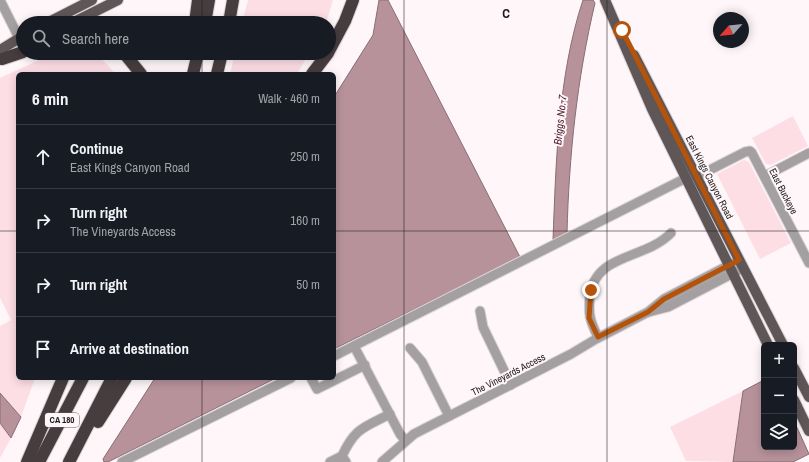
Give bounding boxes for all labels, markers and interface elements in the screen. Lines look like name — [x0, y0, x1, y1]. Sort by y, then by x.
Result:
text: C — [502, 5, 510, 22]
north arrow — [713, 12, 749, 48]
search box — [16, 16, 336, 60]
route start — [613, 21, 631, 39]
icon: search — [30, 27, 52, 49]
text: Search here — [62, 28, 129, 49]
text: 6 min — [32, 87, 68, 110]
text: Walk · 460 m — [258, 90, 320, 107]
water label: Briggs No. 7 — [550, 93, 570, 146]
street label: East Kings Canyon Road — [683, 133, 736, 221]
text: Continue — [70, 138, 123, 159]
icon: ahead — [32, 146, 54, 168]
text: 250 m — [290, 148, 320, 165]
text: East Kings Canyon Road — [70, 159, 190, 176]
street label: East Buckeye — [766, 166, 801, 217]
text: Turn right — [70, 202, 127, 223]
icon: right — [32, 210, 54, 232]
text: 160 m — [290, 212, 320, 229]
text: The Vineyards Access — [70, 223, 176, 240]
icon: right — [32, 274, 54, 296]
text: Turn right — [70, 274, 127, 295]
text: 50 m — [296, 276, 320, 293]
route end — [582, 281, 600, 299]
icon: arrive — [32, 338, 54, 360]
text: Arrive at destination — [70, 338, 189, 359]
map controls — [761, 342, 797, 450]
button: + — [761, 342, 797, 378]
street label: The Vineyards Access — [469, 350, 547, 399]
button: − — [761, 378, 797, 414]
road number: CA 180 — [45, 413, 79, 427]
button: layers — [761, 414, 797, 450]

